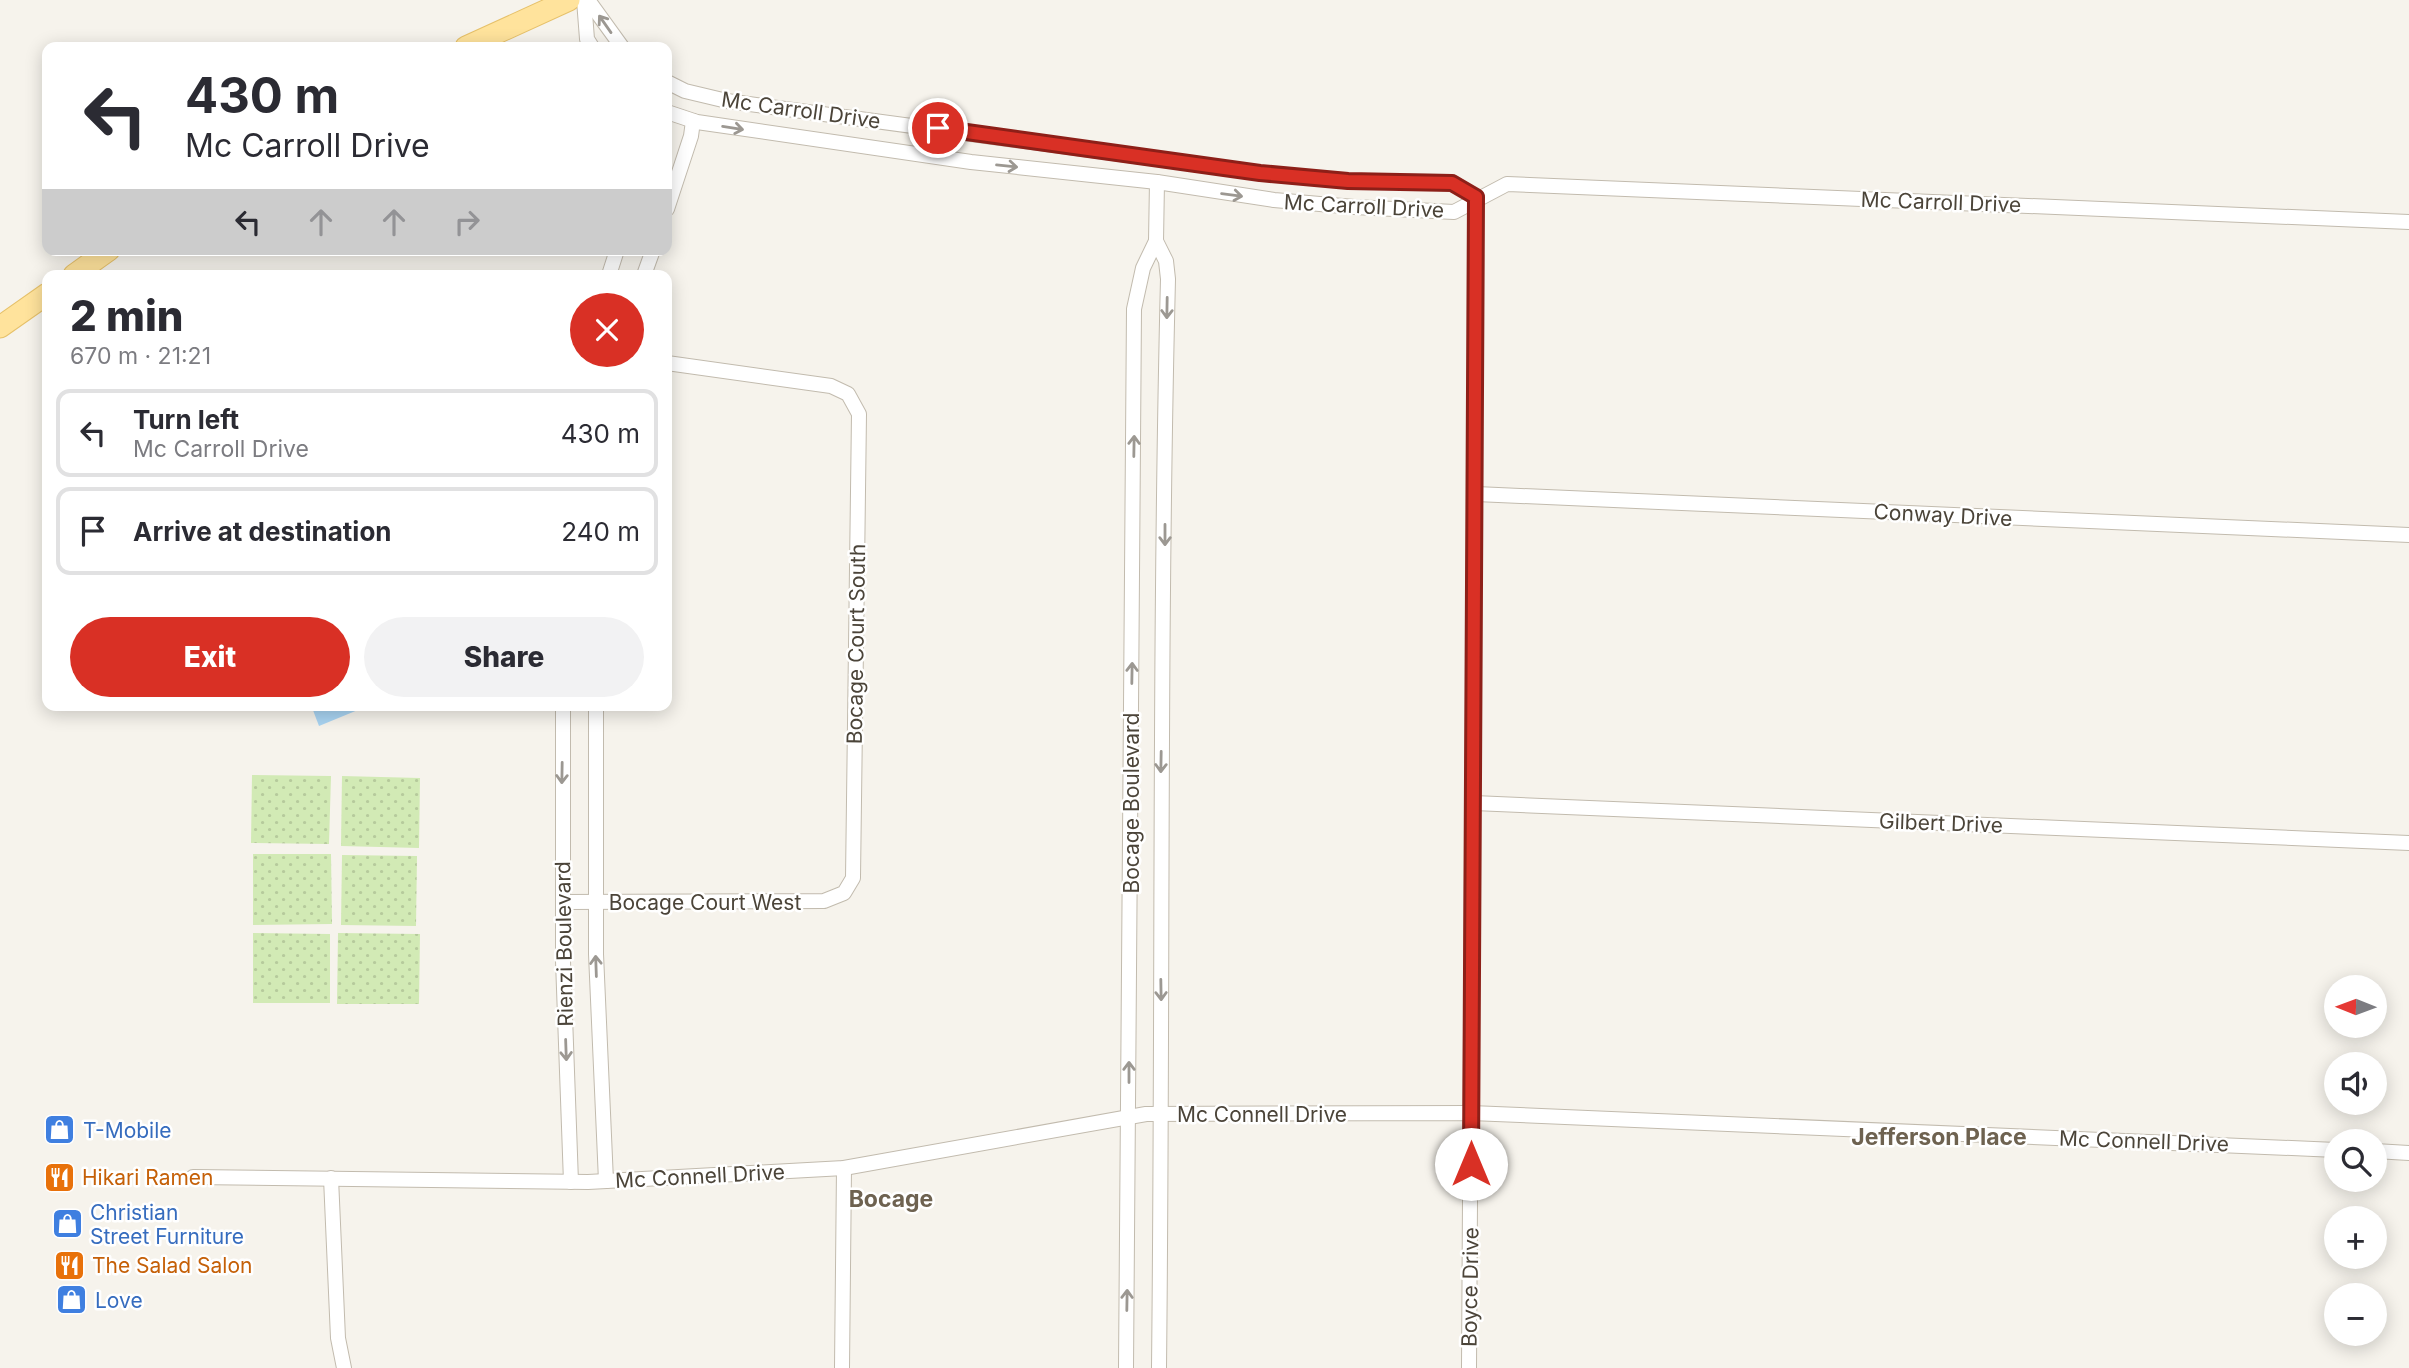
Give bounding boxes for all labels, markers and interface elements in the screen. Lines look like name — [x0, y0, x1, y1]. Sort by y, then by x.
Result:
one-way arrow — [598, 15, 612, 34]
text: 430 m — [185, 66, 339, 125]
icon: left — [70, 70, 161, 161]
street label: Mc Carroll Drive — [720, 86, 882, 134]
pin — [908, 98, 968, 158]
icon: arrive — [919, 109, 957, 147]
one-way arrow — [721, 122, 744, 135]
text: Mc Carroll Drive — [185, 126, 430, 165]
one-way arrow — [995, 160, 1018, 173]
street label: Mc Carroll Drive — [1860, 187, 2022, 217]
one-way arrow — [1220, 189, 1243, 202]
street label: Mc Carroll Drive — [1283, 189, 1445, 223]
icon: left — [229, 203, 267, 241]
icon: ahead — [302, 203, 340, 241]
icon: ahead — [375, 203, 413, 241]
icon: right — [448, 203, 486, 241]
text: 2 min — [70, 290, 184, 341]
button: close — [570, 293, 644, 367]
one-way arrow — [1161, 296, 1174, 319]
text: 670 m · 21:21 — [70, 342, 211, 370]
text: Turn left — [133, 404, 239, 435]
icon: left — [74, 414, 112, 452]
text: 430 m — [561, 418, 640, 449]
text: Mc Carroll Drive — [133, 435, 309, 463]
one-way arrow — [1127, 435, 1141, 458]
street label: Conway Drive — [1873, 499, 2013, 531]
icon: arrive — [74, 512, 112, 550]
text: Arrive at destination — [133, 516, 392, 547]
text: 240 m — [561, 516, 640, 547]
one-way arrow — [1158, 523, 1172, 546]
street label: Bocage Court South — [842, 544, 870, 744]
button: Exit — [70, 617, 350, 697]
button: Share — [364, 617, 644, 697]
one-way arrow — [1125, 662, 1139, 685]
street label: Bocage Boulevard — [1119, 713, 1144, 893]
one-way arrow — [1154, 751, 1168, 774]
one-way arrow — [555, 762, 568, 785]
street label: Gilbert Drive — [1879, 808, 2003, 838]
street label: Rienzi Boulevard — [550, 861, 578, 1027]
street label: Bocage Court West — [609, 890, 801, 915]
one-way arrow — [590, 955, 603, 978]
north arrow — [2324, 975, 2387, 1038]
map controls — [2324, 975, 2387, 1346]
one-way arrow — [1155, 978, 1168, 1001]
one-way arrow — [559, 1038, 572, 1061]
button: sound — [2324, 1052, 2387, 1115]
one-way arrow — [1122, 1061, 1136, 1084]
street label: Mc Connell Drive — [1177, 1102, 1347, 1127]
shop icon: T-Mobile — [43, 1113, 77, 1147]
place label: T-Mobile — [83, 1118, 172, 1143]
district label: Jefferson Place — [1851, 1123, 2027, 1151]
street label: Mc Connell Drive — [2059, 1126, 2229, 1156]
position arrow — [1434, 1127, 1508, 1201]
button: search — [2324, 1129, 2387, 1192]
street label: Mc Connell Drive — [614, 1159, 786, 1193]
restaurant icon: Hikari Ramen — [42, 1160, 76, 1194]
place label: Hikari Ramen — [82, 1165, 214, 1190]
district label: Bocage — [849, 1185, 933, 1213]
place label: Christian Street Furniture — [90, 1200, 244, 1249]
button: + — [2324, 1206, 2387, 1269]
shop icon: Christian Street Furniture — [50, 1207, 84, 1241]
street label: Boyce Drive — [1456, 1227, 1484, 1347]
restaurant icon: The Salad Salon — [52, 1248, 86, 1282]
place label: The Salad Salon — [92, 1253, 252, 1278]
shop icon: Love — [55, 1283, 89, 1317]
button: − — [2324, 1283, 2387, 1346]
place label: Love — [95, 1288, 143, 1313]
one-way arrow — [1120, 1289, 1133, 1312]

